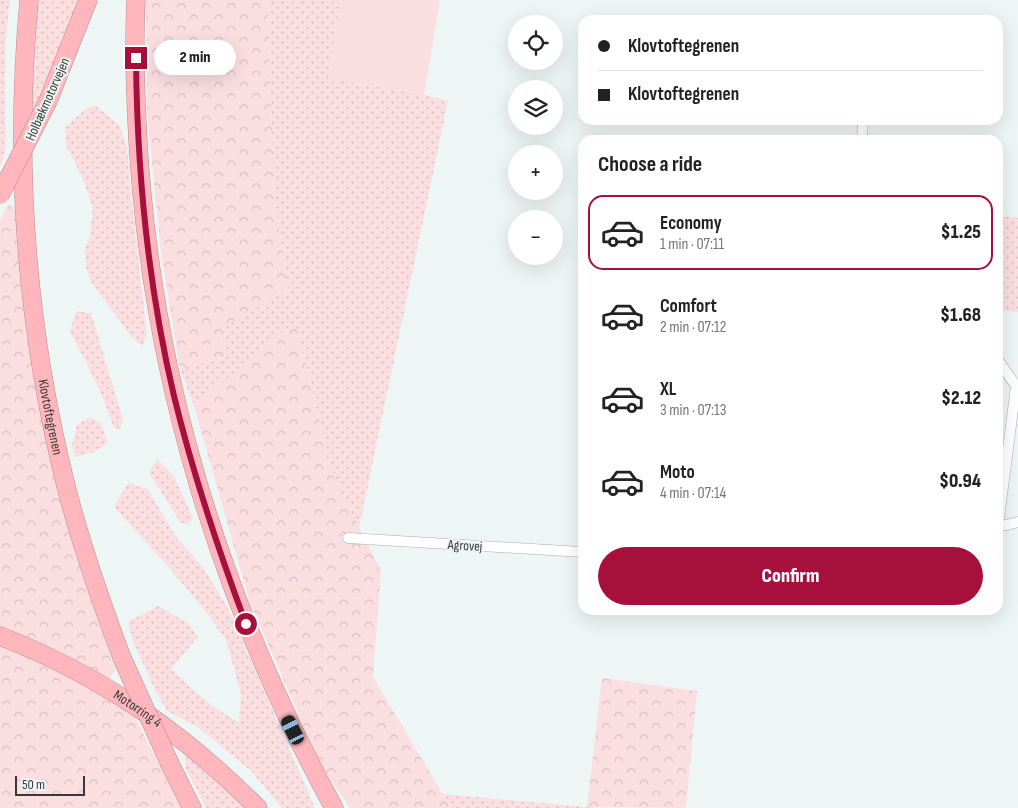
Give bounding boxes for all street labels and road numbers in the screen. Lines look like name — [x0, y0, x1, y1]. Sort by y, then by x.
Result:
street label: Holbækmotorvejen — [22, 55, 73, 143]
street label: Klovtoftegrenen — [35, 378, 66, 456]
street label: Agrovej — [446, 536, 483, 555]
street label: Motorring 4 — [110, 686, 165, 731]

